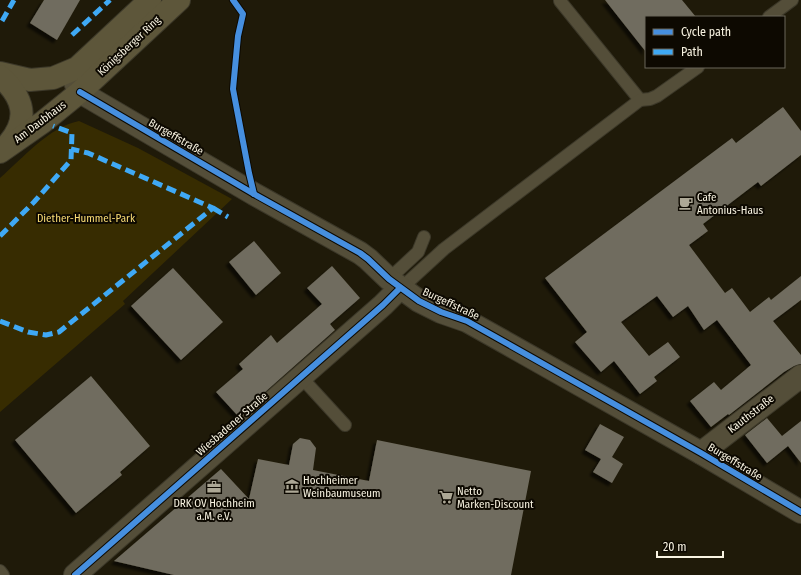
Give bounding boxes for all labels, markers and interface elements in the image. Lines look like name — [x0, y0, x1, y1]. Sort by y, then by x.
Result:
street label: Königsberger Ring — [95, 13, 164, 79]
legend — [645, 16, 785, 68]
text: Cycle path — [681, 25, 731, 39]
text: Path — [681, 45, 703, 59]
street label: Am Daubhaus — [11, 98, 69, 146]
street label: Burgeffstraße — [146, 116, 206, 158]
place label: Cafe Antonius-Haus — [697, 191, 764, 217]
cafe icon: Cafe Antonius-Haus — [678, 195, 694, 211]
park label: Diether-Hummel-Park — [37, 212, 136, 225]
street label: Burgeffstraße — [421, 285, 481, 323]
street label: Wiesbadener Straße — [194, 389, 270, 459]
street label: Kauthstraße — [725, 392, 777, 436]
street label: Burgeffstraße — [705, 441, 765, 483]
place label: Hochheimer Weinbaumuseum — [303, 474, 381, 500]
museum icon: Hochheimer Weinbaumuseum — [284, 478, 300, 494]
office icon: DRK OV Hochheim a.M. e.V. — [206, 479, 222, 495]
place label: Netto Marken-Discount — [457, 485, 534, 511]
supermarket icon: Netto Marken-Discount — [438, 489, 454, 505]
place label: DRK OV Hochheim a.M. e.V. — [173, 497, 255, 523]
scale bar — [657, 533, 723, 559]
text: 20 m — [663, 540, 687, 554]

